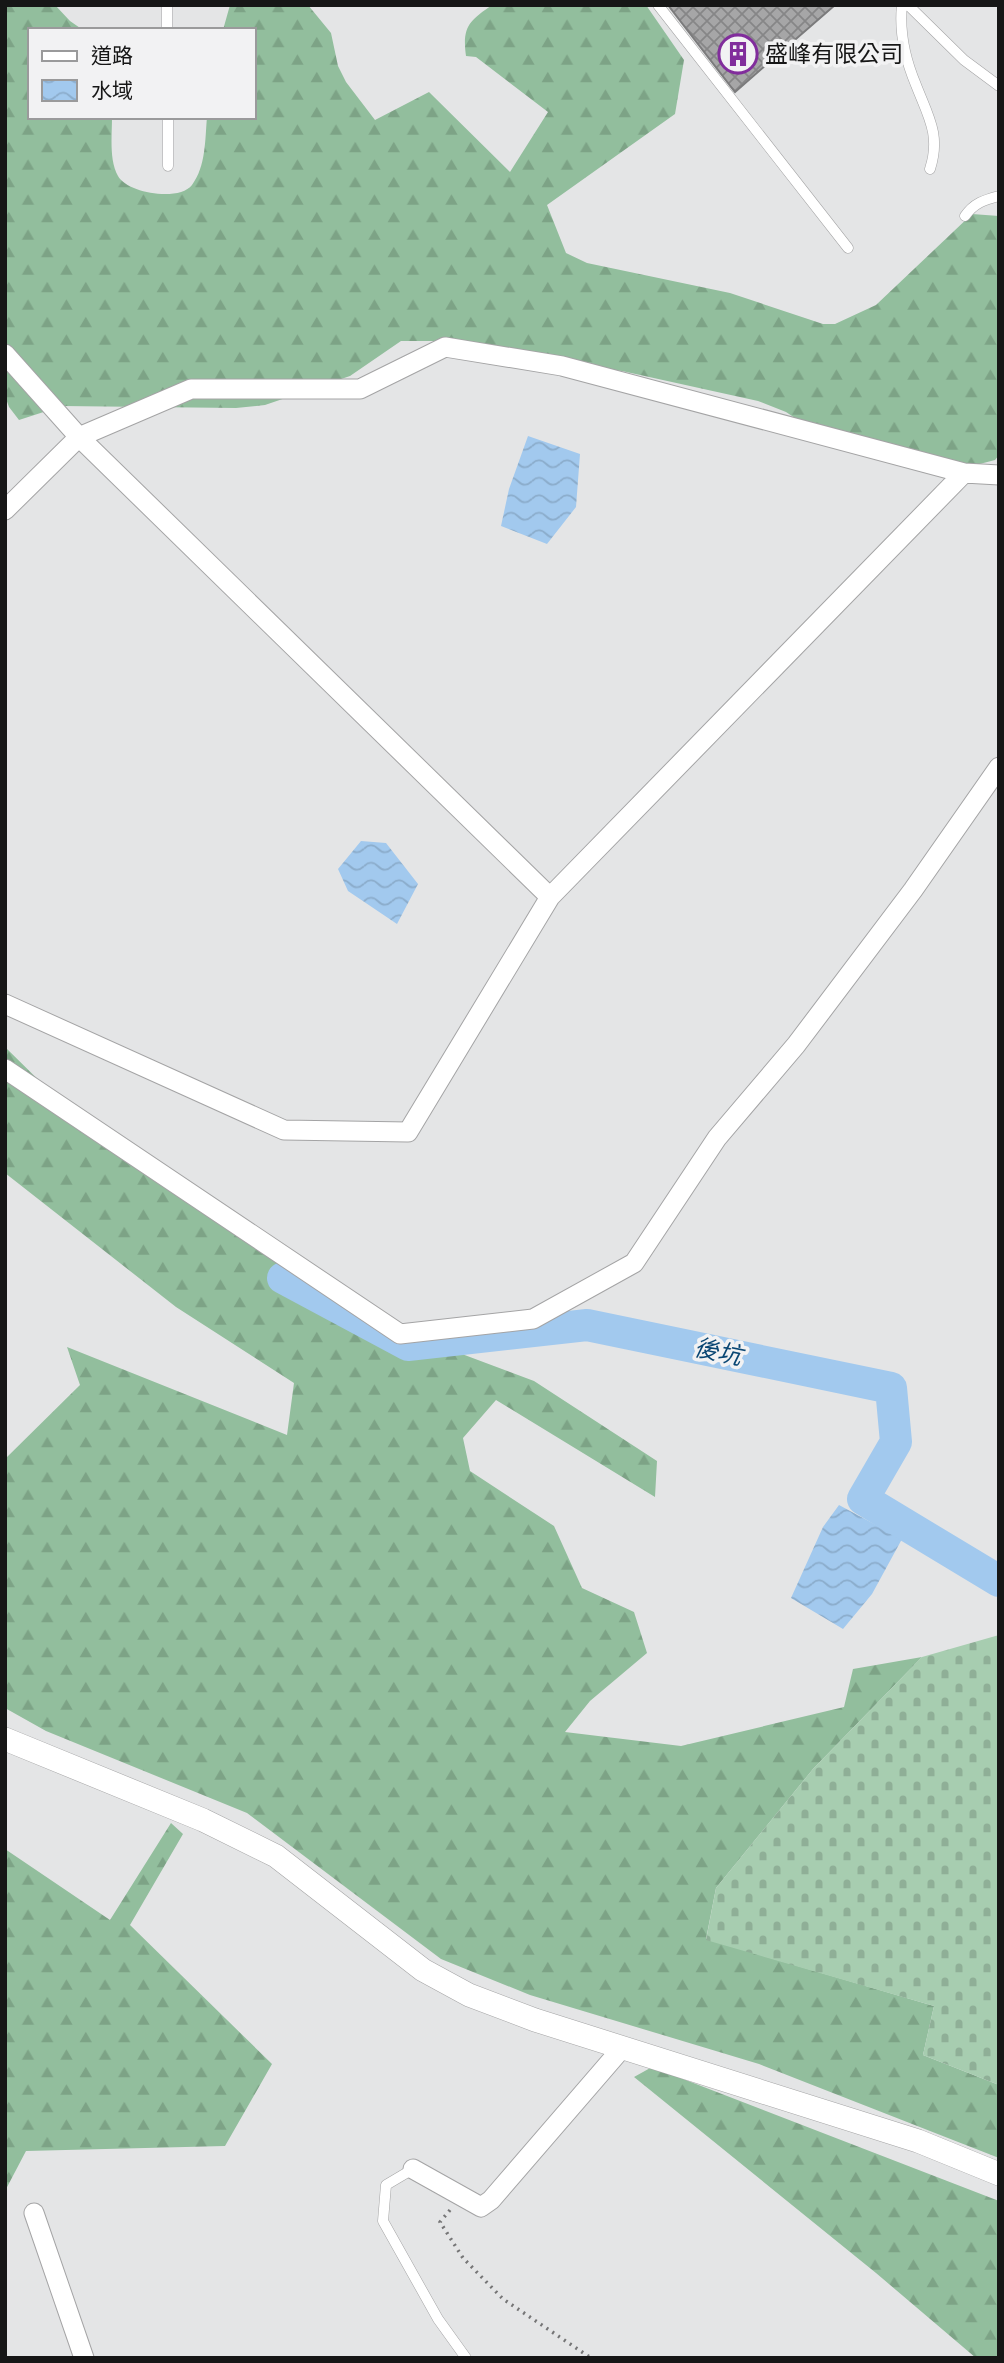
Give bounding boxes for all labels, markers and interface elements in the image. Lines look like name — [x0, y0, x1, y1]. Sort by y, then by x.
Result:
legend — [28, 28, 256, 119]
building icon: 盛峰有限公司 — [717, 33, 759, 75]
place label: 盛峰有限公司 — [765, 39, 903, 69]
text: 道路 — [91, 42, 133, 69]
text: 水域 — [91, 77, 133, 104]
water label: 後坑 — [691, 1331, 748, 1372]

